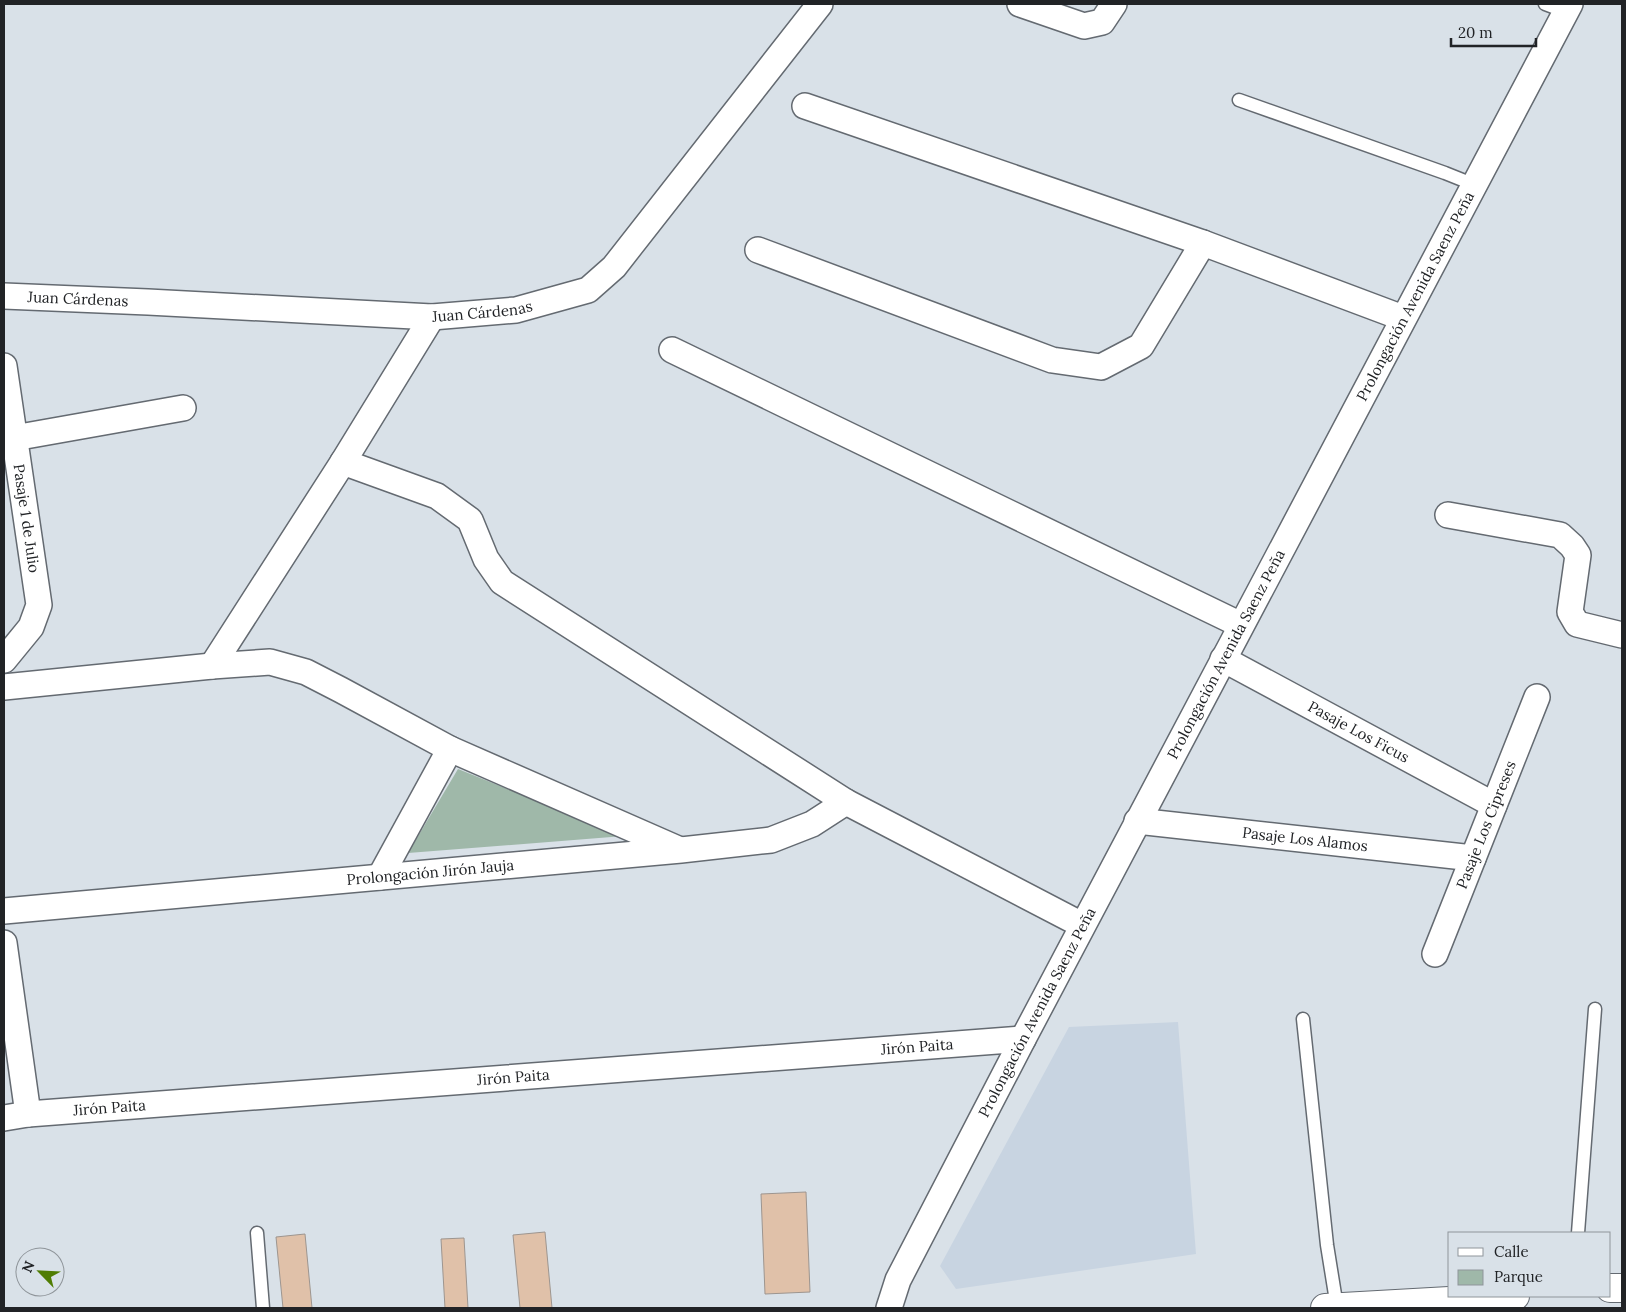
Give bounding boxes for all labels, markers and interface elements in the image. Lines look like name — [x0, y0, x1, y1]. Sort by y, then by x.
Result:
scale bar — [1451, 15, 1536, 47]
text: 20 m — [1458, 23, 1493, 42]
street label: Prolongación Avenida Saenz Peña — [1352, 188, 1478, 404]
street label: Juan Cárdenas — [26, 287, 129, 310]
street label: Juan Cárdenas — [430, 296, 535, 326]
street label: Pasaje 1 de Julio — [9, 463, 44, 574]
street label: Prolongación Avenida Saenz Peña — [1163, 546, 1289, 762]
street label: Pasaje Los Ficus — [1305, 697, 1413, 767]
street label: Pasaje Los Cipreses — [1452, 758, 1520, 891]
street label: Pasaje Los Alamos — [1241, 823, 1369, 855]
street label: Prolongación Jirón Jauja — [346, 855, 515, 889]
street label: Prolongación Avenida Saenz Peña — [974, 904, 1100, 1120]
street label: Jirón Paita — [879, 1034, 954, 1059]
street label: Jirón Paita — [475, 1065, 551, 1089]
street label: Jirón Paita — [71, 1095, 147, 1120]
legend — [1448, 1232, 1611, 1297]
text: Calle — [1494, 1242, 1529, 1261]
north arrow — [15, 1247, 65, 1297]
text: N — [18, 1258, 39, 1275]
text: Parque — [1494, 1267, 1543, 1286]

